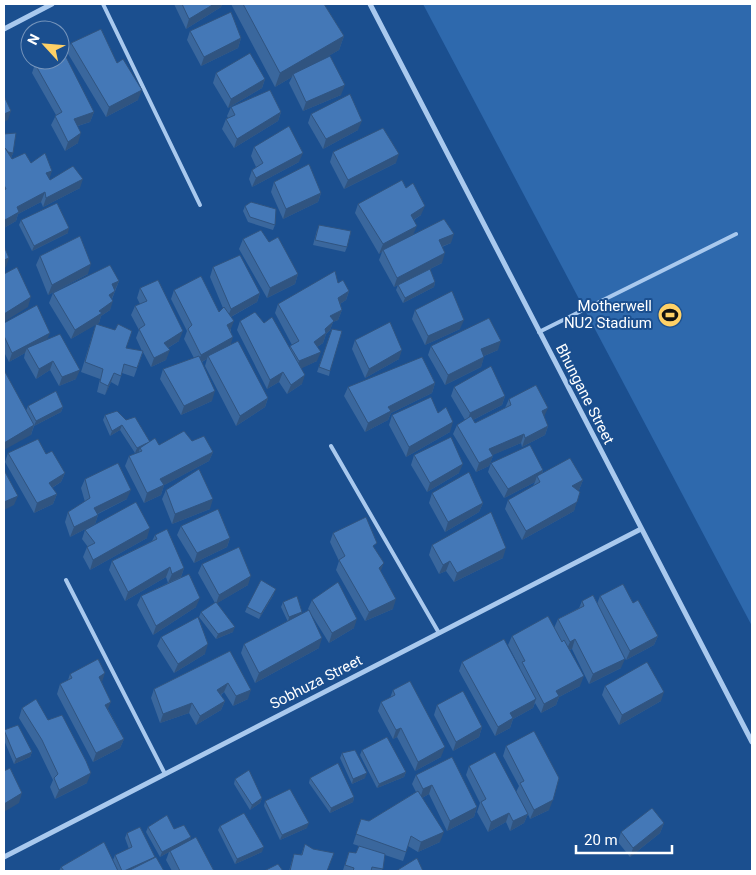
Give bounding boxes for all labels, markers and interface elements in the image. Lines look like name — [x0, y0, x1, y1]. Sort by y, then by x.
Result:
north arrow — [20, 20, 70, 70]
text: N — [24, 31, 43, 47]
place label: Motherwell NU2 Stadium — [564, 297, 652, 332]
sports icon: Motherwell NU2 Stadium — [657, 302, 683, 328]
street label: Bhungane Street — [552, 341, 618, 447]
street label: Sobhuza Street — [267, 651, 365, 713]
scale bar — [576, 822, 672, 854]
text: 20 m — [584, 831, 618, 849]

